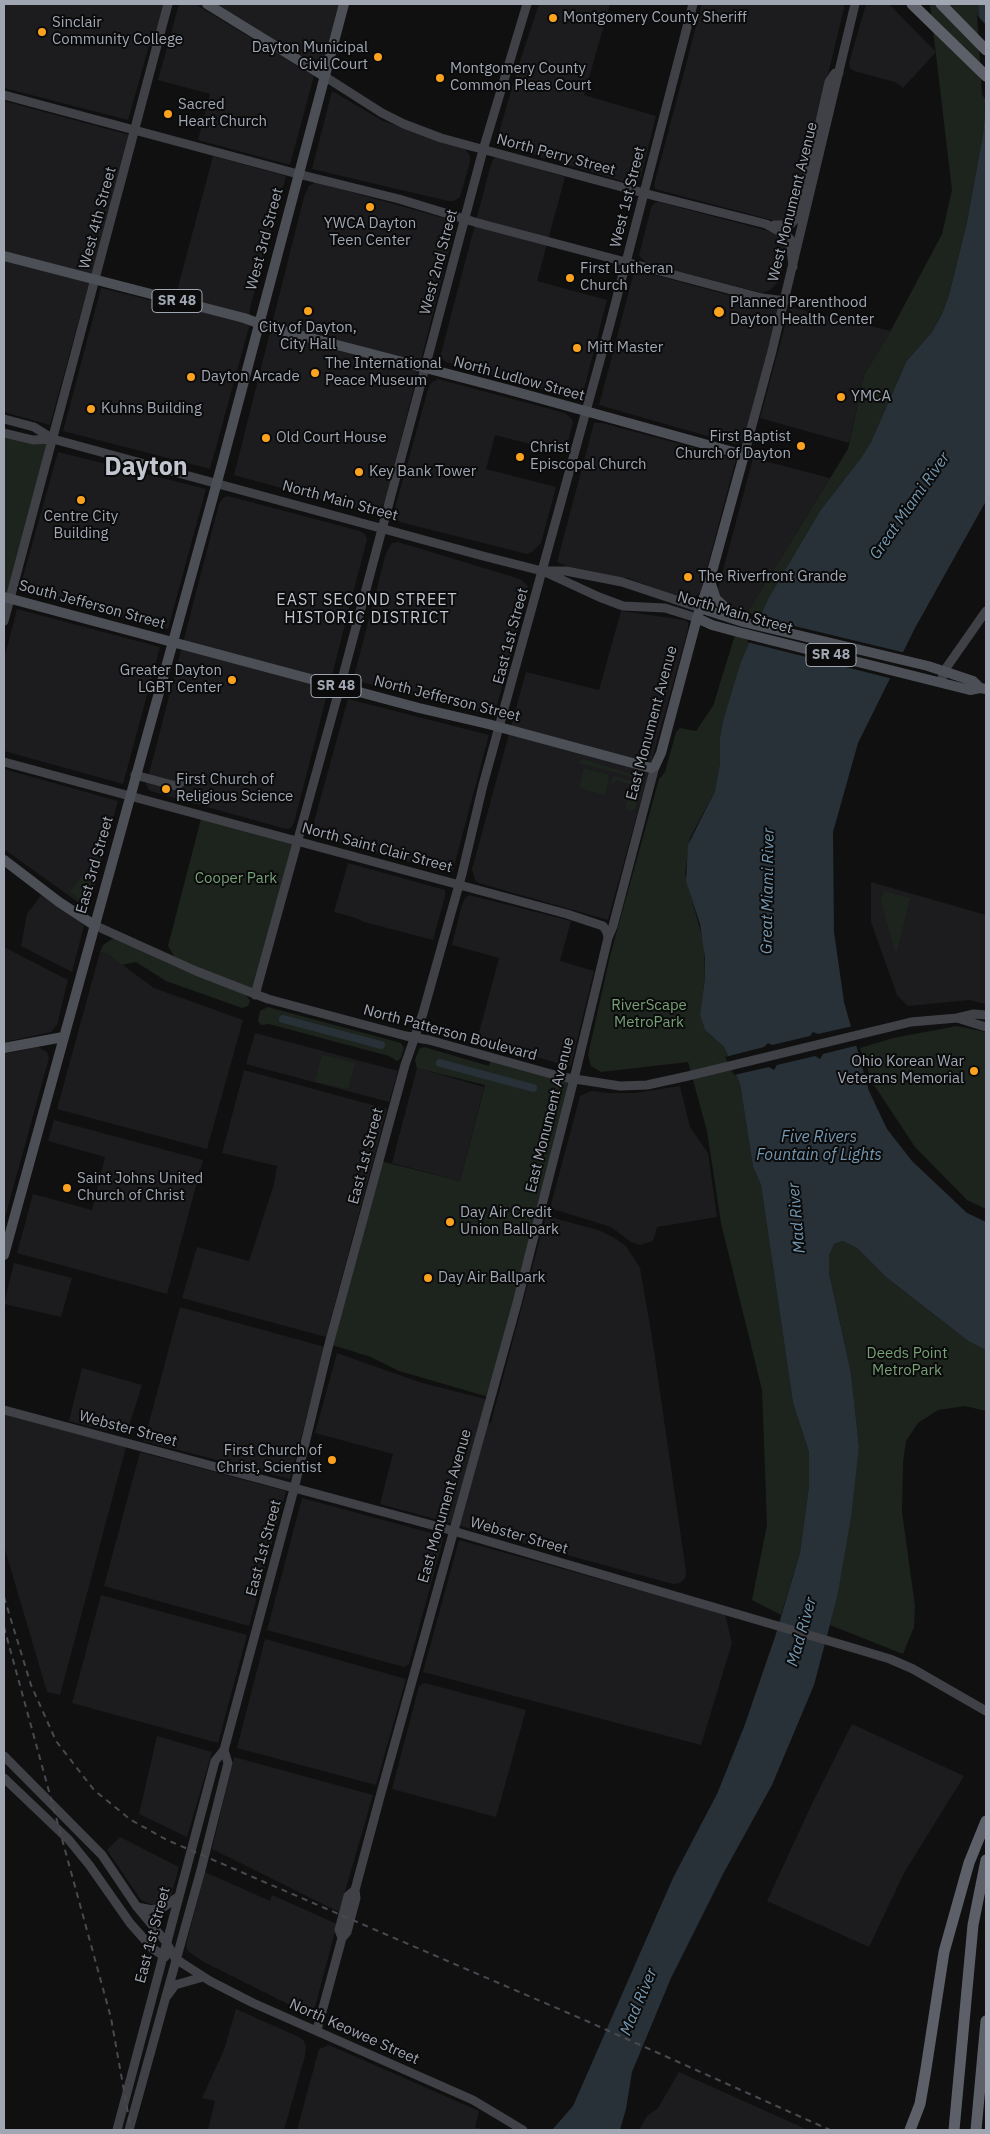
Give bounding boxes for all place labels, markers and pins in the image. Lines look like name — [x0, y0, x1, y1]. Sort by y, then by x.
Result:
place label: Montgomery County Sheriff — [563, 9, 747, 27]
marker: Montgomery County Sheriff — [547, 12, 559, 24]
place label: Sinclair Community College — [52, 14, 183, 49]
marker: Sinclair Community College — [36, 26, 48, 38]
place label: Dayton Municipal Civil Court — [252, 39, 368, 74]
marker: Dayton Municipal Civil Court — [372, 51, 384, 63]
place label: Montgomery County Common Pleas Court — [450, 60, 592, 95]
marker: Montgomery County Common Pleas Court — [434, 72, 446, 84]
place label: Sacred Heart Church — [178, 96, 267, 131]
marker: Sacred Heart Church — [162, 108, 174, 120]
marker: YWCA Dayton Teen Center — [364, 201, 376, 213]
place label: YWCA Dayton Teen Center — [324, 215, 416, 250]
place label: First Lutheran Church — [580, 260, 674, 295]
marker: First Lutheran Church — [564, 272, 576, 284]
place label: Planned Parenthood Dayton Health Center — [730, 294, 874, 329]
marker: City of Dayton, City Hall — [302, 305, 314, 317]
marker: Planned Parenthood Dayton Health Center — [712, 305, 726, 319]
place label: City of Dayton, City Hall — [259, 319, 357, 354]
place label: Mitt Master — [587, 339, 663, 357]
marker: Mitt Master — [571, 342, 583, 354]
place label: The International Peace Museum — [325, 355, 442, 390]
marker: The International Peace Museum — [309, 367, 321, 379]
place label: Dayton Arcade — [201, 368, 300, 386]
marker: Dayton Arcade — [185, 371, 197, 383]
place label: YMCA — [851, 388, 891, 406]
marker: YMCA — [835, 391, 847, 403]
place label: Kuhns Building — [101, 400, 202, 418]
marker: Kuhns Building — [85, 403, 97, 415]
place label: First Baptist Church of Dayton — [675, 428, 791, 463]
place label: Old Court House — [276, 429, 387, 447]
marker: Old Court House — [260, 432, 272, 444]
place label: Christ Episcopal Church — [530, 439, 647, 474]
marker: First Baptist Church of Dayton — [795, 440, 807, 452]
marker: Christ Episcopal Church — [514, 451, 526, 463]
place label: Key Bank Tower — [369, 463, 476, 481]
marker: Key Bank Tower — [353, 466, 365, 478]
marker: Centre City Building — [75, 494, 87, 506]
place label: Centre City Building — [44, 508, 118, 543]
place label: The Riverfront Grande — [698, 568, 847, 586]
marker: The Riverfront Grande — [682, 571, 694, 583]
place label: Greater Dayton LGBT Center — [120, 662, 222, 697]
marker: Greater Dayton LGBT Center — [226, 674, 238, 686]
place label: First Church of Religious Science — [176, 771, 293, 806]
marker: First Church of Religious Science — [160, 783, 172, 795]
place label: Ohio Korean War Veterans Memorial — [838, 1053, 964, 1088]
marker: Ohio Korean War Veterans Memorial — [968, 1065, 980, 1077]
place label: Saint Johns United Church of Christ — [77, 1170, 203, 1205]
marker: Saint Johns United Church of Christ — [61, 1182, 73, 1194]
place label: Day Air Credit Union Ballpark — [460, 1204, 559, 1239]
marker: Day Air Credit Union Ballpark — [444, 1216, 456, 1228]
place label: Day Air Ballpark — [438, 1269, 545, 1287]
marker: Day Air Ballpark — [422, 1272, 434, 1284]
place label: First Church of Christ, Scientist — [217, 1442, 322, 1477]
marker: First Church of Christ, Scientist — [326, 1454, 338, 1466]

